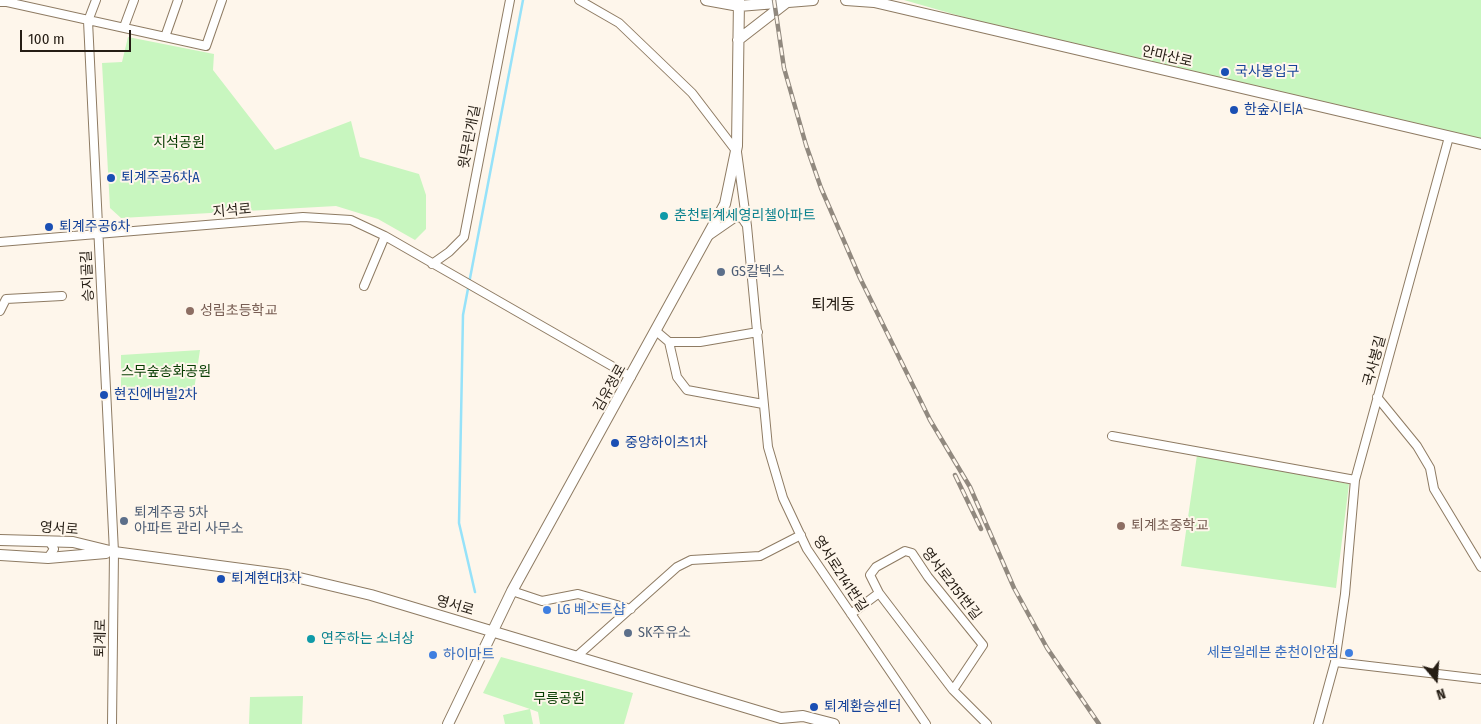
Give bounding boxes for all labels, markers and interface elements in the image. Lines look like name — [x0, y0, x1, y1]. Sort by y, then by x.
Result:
scale bar — [22, 20, 134, 52]
text: 100 m — [28, 30, 65, 48]
street label: 안마산로 — [1140, 43, 1194, 71]
place label: 국사봉입구 — [1235, 64, 1299, 80]
marker: 국사봉입구 — [1219, 66, 1231, 78]
place label: 한숲시티A — [1244, 102, 1303, 118]
street label: 윗무린개길 — [456, 104, 484, 170]
marker: 한숲시티A — [1228, 104, 1240, 116]
park label: 지석공원 — [153, 135, 205, 151]
place label: 퇴계주공6차A — [121, 170, 200, 186]
marker: 퇴계주공6차A — [105, 172, 117, 184]
street label: 지석로 — [212, 201, 252, 221]
place label: 춘천퇴계세영리첼아파트 — [674, 208, 816, 224]
marker: 춘천퇴계세영리첼아파트 — [658, 210, 670, 222]
place label: 퇴계주공6차 — [59, 219, 130, 235]
marker: 퇴계주공6차 — [43, 221, 55, 233]
street label: 승지골길 — [78, 250, 98, 302]
place label: GS칼텍스 — [731, 264, 785, 280]
marker: GS칼텍스 — [715, 266, 727, 278]
district label: 퇴계동 — [811, 296, 855, 316]
place label: 성림초등학교 — [200, 303, 277, 319]
marker: 성림초등학교 — [184, 305, 196, 317]
street label: 국사봉길 — [1360, 334, 1390, 388]
street label: 김유정로 — [590, 361, 630, 415]
park label: 스무숲송화공원 — [121, 364, 211, 380]
place label: 현진에버빌2차 — [114, 387, 197, 403]
marker: 현진에버빌2차 — [98, 389, 110, 401]
place label: 중앙하이츠1차 — [625, 435, 708, 451]
marker: 중앙하이츠1차 — [609, 437, 621, 449]
place label: 퇴계주공 5차 아파트 관리 사무소 — [134, 505, 244, 538]
marker: 퇴계주공 5차 아파트 관리 사무소 — [118, 515, 130, 527]
place label: 퇴계초중학교 — [1131, 518, 1208, 534]
street label: 영서로 — [39, 519, 79, 539]
marker: 퇴계초중학교 — [1115, 520, 1127, 532]
street label: 영서로2141번길 — [809, 533, 871, 615]
street label: 영서로2151번길 — [918, 545, 984, 623]
place label: 퇴계현대3차 — [231, 571, 302, 587]
marker: 퇴계현대3차 — [215, 573, 227, 585]
street label: 영서로 — [434, 593, 476, 619]
place label: LG 베스트샵 — [557, 602, 625, 618]
marker: LG 베스트샵 — [541, 604, 553, 616]
street label: 퇴계로 — [92, 619, 110, 657]
place label: SK주유소 — [638, 625, 691, 641]
marker: SK주유소 — [622, 627, 634, 639]
place label: 연주하는 소녀상 — [321, 631, 414, 647]
marker: 연주하는 소녀상 — [305, 633, 317, 645]
place label: 세븐일레븐 춘천이안점 — [1207, 645, 1339, 661]
place label: 하이마트 — [443, 647, 495, 663]
marker: 세븐일레븐 춘천이안점 — [1343, 647, 1355, 659]
marker: 하이마트 — [427, 649, 439, 661]
north arrow — [1411, 654, 1461, 704]
text: N — [1434, 684, 1447, 703]
park label: 무릉공원 — [533, 691, 585, 707]
place label: 퇴계환승센터 — [824, 699, 901, 715]
marker: 퇴계환승센터 — [808, 701, 820, 713]

